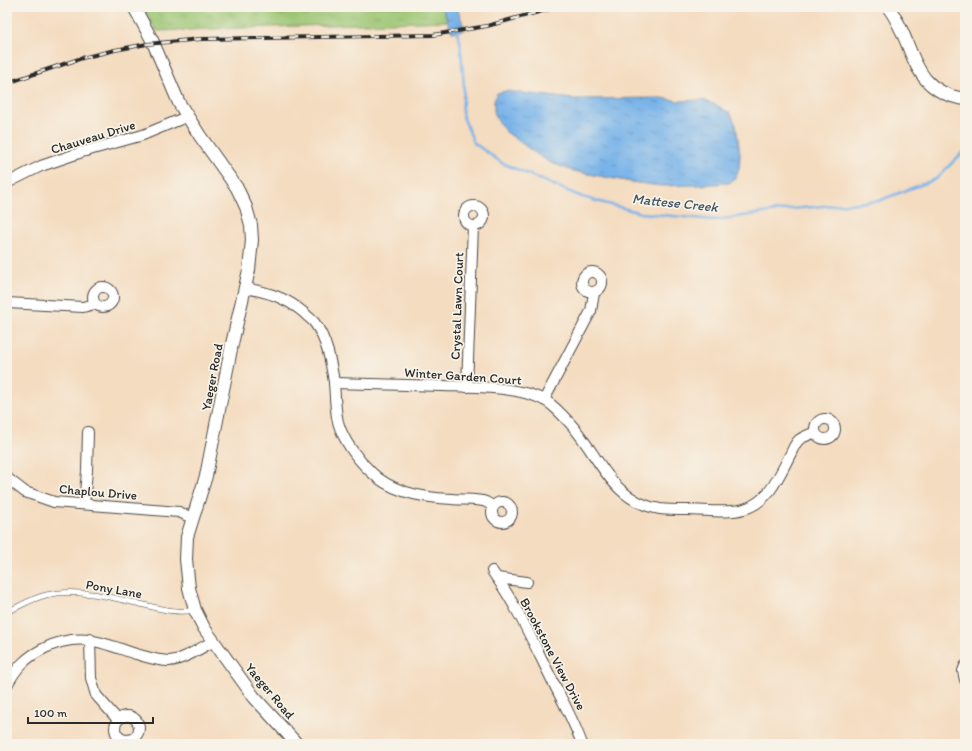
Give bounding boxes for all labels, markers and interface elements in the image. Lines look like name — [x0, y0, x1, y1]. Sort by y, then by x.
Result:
street label: Chauveau Drive — [49, 117, 137, 157]
water label: Mattese Creek — [631, 190, 719, 216]
street label: Crystal Lawn Court — [448, 252, 466, 360]
street label: Yaeger Road — [198, 342, 226, 412]
street label: Winter Garden Court — [404, 364, 522, 388]
street label: Chaplou Drive — [58, 481, 138, 503]
street label: Pony Lane — [85, 577, 143, 601]
street label: Brookstone View Drive — [517, 595, 589, 713]
street label: Yaeger Road — [242, 660, 298, 722]
scale bar — [28, 699, 153, 725]
text: 100 m — [34, 706, 67, 720]

